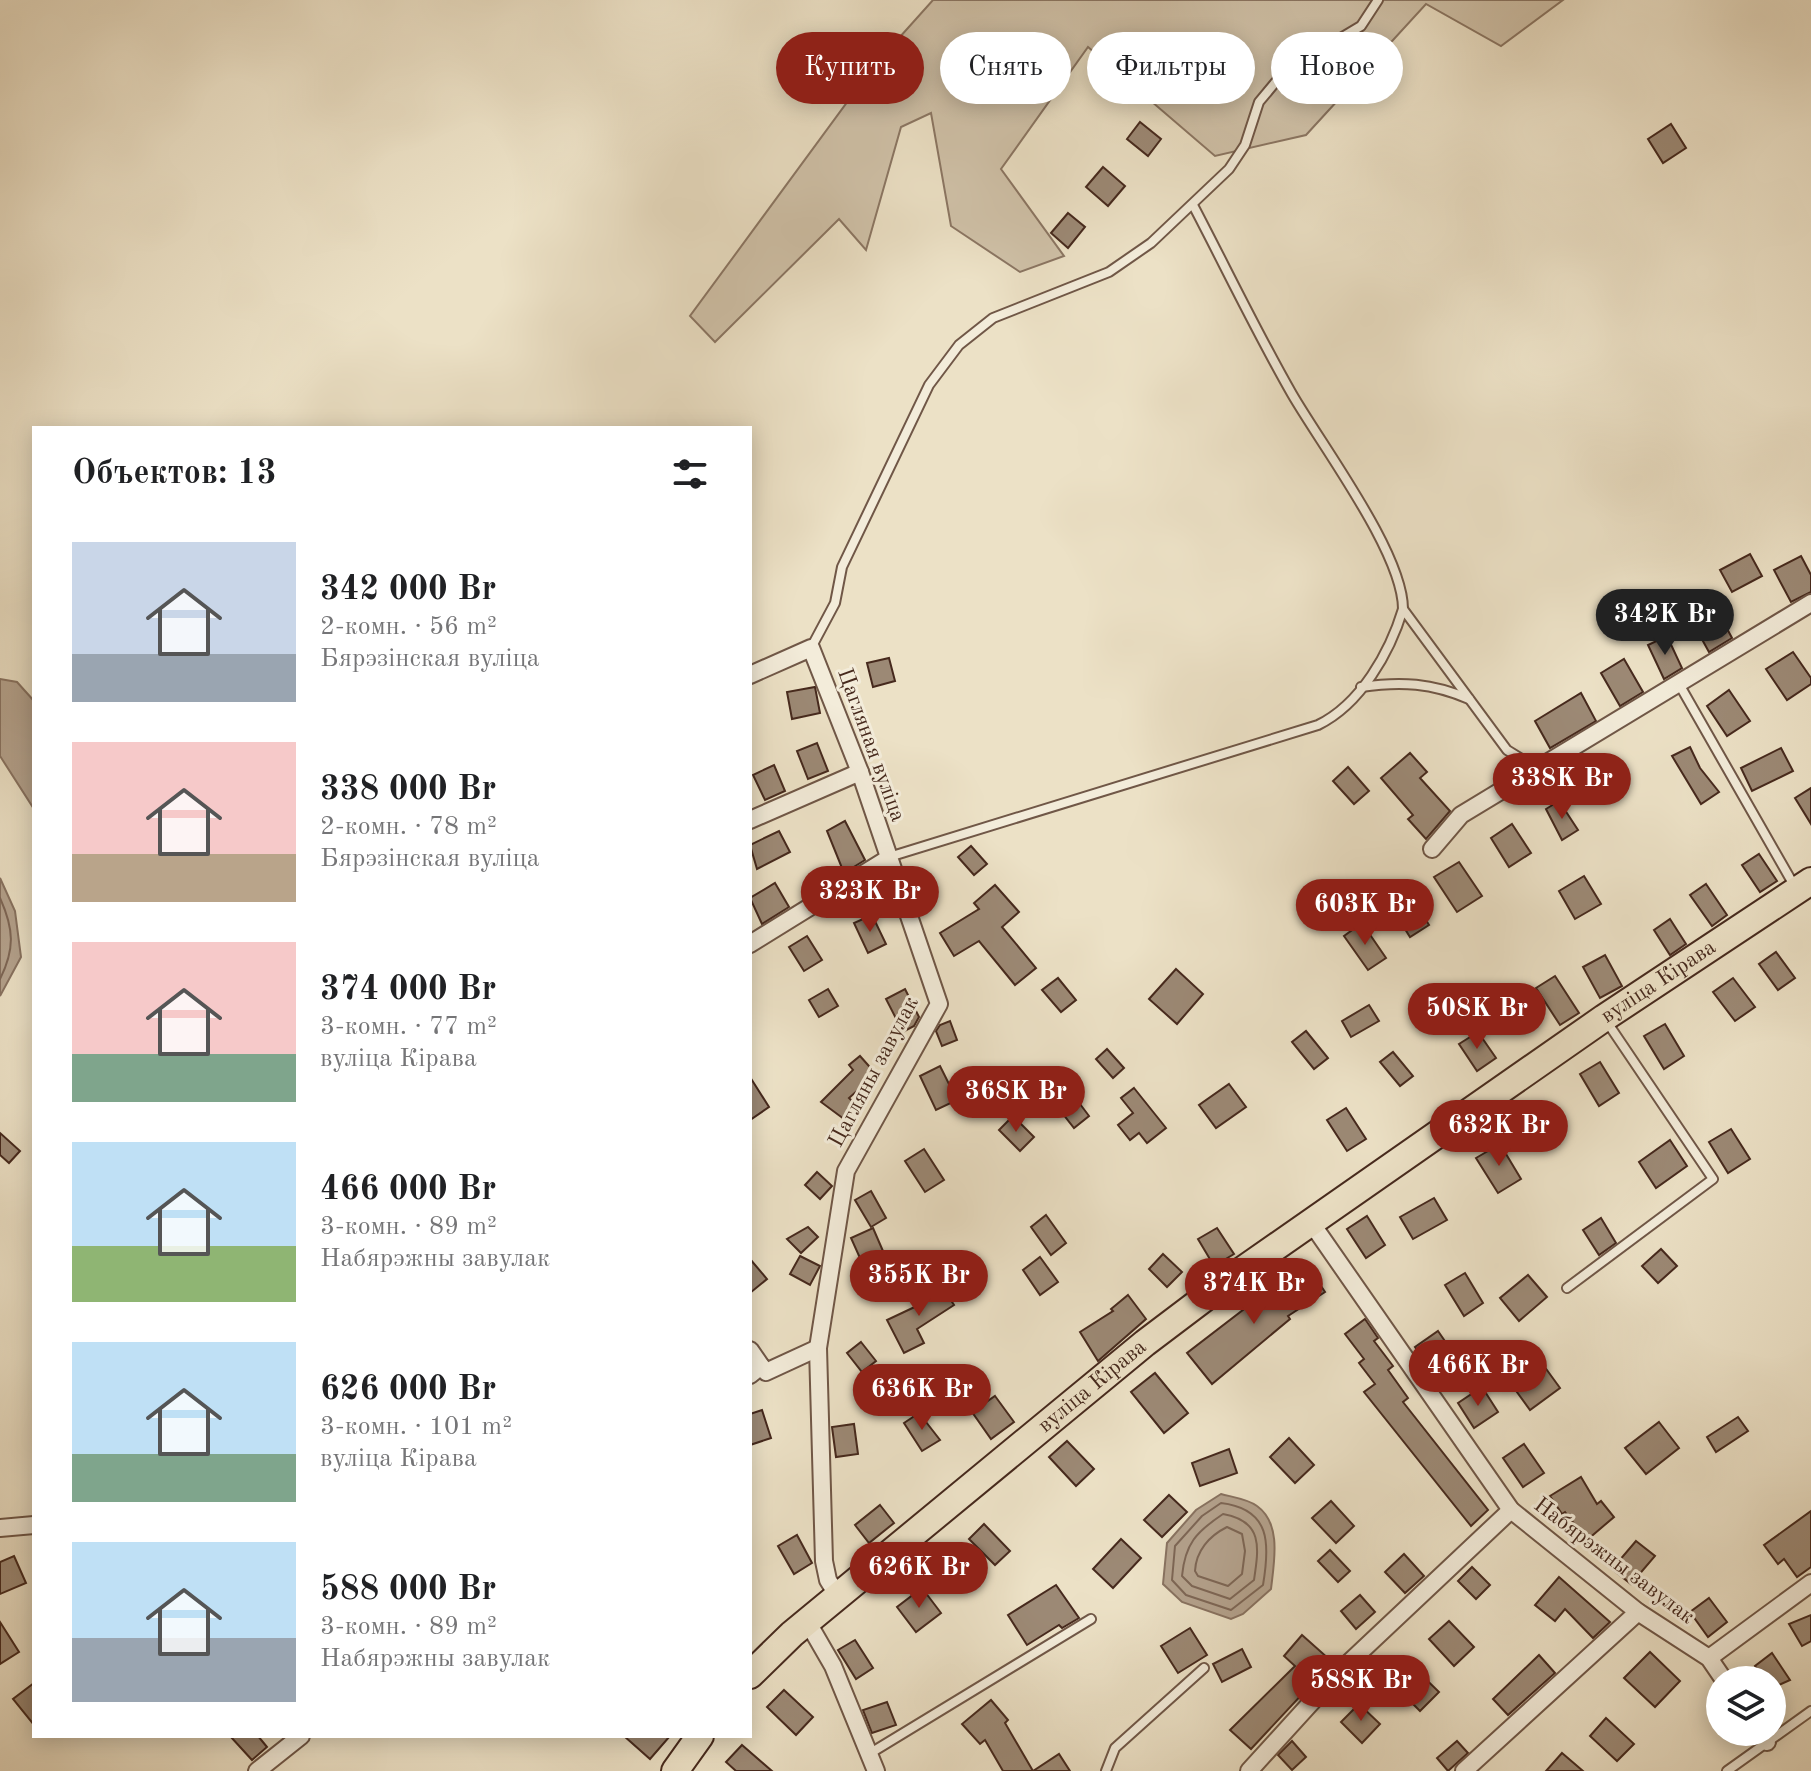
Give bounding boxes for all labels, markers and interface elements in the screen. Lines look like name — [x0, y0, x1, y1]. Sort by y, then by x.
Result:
chip: Купить — [776, 32, 924, 104]
chip: Снять — [940, 32, 1071, 104]
chip: Фильтры — [1087, 32, 1255, 104]
chip: Новое — [1271, 32, 1403, 104]
icon: filters — [668, 452, 712, 496]
text: Объектов: 13 — [72, 457, 276, 491]
text: 342 000 Br — [320, 573, 496, 607]
icon: home — [136, 574, 232, 670]
pin: 342K Br — [1591, 589, 1739, 657]
text: 342K Br — [1614, 602, 1716, 628]
text: 2-комн. · 56 m² — [320, 614, 497, 640]
text: Бярэзінская вуліца — [320, 646, 540, 672]
street label: Цагляная вуліца — [833, 665, 909, 825]
pin: 338K Br — [1488, 753, 1636, 821]
text: 338K Br — [1511, 766, 1613, 792]
text: 338 000 Br — [320, 773, 496, 807]
icon: home — [136, 774, 232, 870]
text: 2-комн. · 78 m² — [320, 814, 497, 840]
text: Бярэзінская вуліца — [320, 846, 540, 872]
pin: 323K Br — [796, 866, 944, 934]
text: 323K Br — [819, 879, 921, 905]
pin: 603K Br — [1291, 879, 1439, 947]
text: 603K Br — [1314, 892, 1416, 918]
street label: вуліца Кірава — [1597, 936, 1720, 1028]
text: 374 000 Br — [320, 973, 496, 1007]
icon: home — [136, 974, 232, 1070]
pin: 508K Br — [1403, 983, 1551, 1051]
street label: Цагляны завулак — [825, 993, 923, 1151]
text: 508K Br — [1426, 996, 1528, 1022]
text: 3-комн. · 77 m² — [320, 1014, 497, 1040]
text: вуліца Кірава — [320, 1046, 477, 1072]
pin: 368K Br — [942, 1066, 1090, 1134]
text: 368K Br — [965, 1079, 1067, 1105]
pin: 632K Br — [1425, 1100, 1573, 1168]
text: 632K Br — [1448, 1113, 1550, 1139]
text: 466 000 Br — [320, 1173, 496, 1207]
icon: home — [136, 1174, 232, 1270]
text: 3-комн. · 89 m² — [320, 1214, 497, 1240]
text: Набярэжны завулак — [320, 1246, 550, 1272]
pin: 355K Br — [845, 1250, 993, 1318]
pin: 374K Br — [1180, 1258, 1328, 1326]
text: 355K Br — [868, 1263, 970, 1289]
text: 374K Br — [1203, 1271, 1305, 1297]
street label: вуліца Кірава — [1034, 1336, 1151, 1437]
pin: 466K Br — [1404, 1340, 1552, 1408]
text: 466K Br — [1427, 1353, 1529, 1379]
pin: 636K Br — [848, 1364, 996, 1432]
text: 626 000 Br — [320, 1373, 496, 1407]
icon: home — [136, 1374, 232, 1470]
text: 636K Br — [871, 1377, 973, 1403]
text: 3-комн. · 101 m² — [320, 1414, 512, 1440]
text: вуліца Кірава — [320, 1446, 477, 1472]
street label: Набярэжны завулак — [1530, 1494, 1698, 1628]
pin: 626K Br — [845, 1542, 993, 1610]
text: 626K Br — [868, 1555, 970, 1581]
text: 588 000 Br — [320, 1573, 496, 1607]
icon: home — [136, 1574, 232, 1670]
text: 3-комн. · 89 m² — [320, 1614, 497, 1640]
text: Набярэжны завулак — [320, 1646, 550, 1672]
pin: 588K Br — [1287, 1655, 1435, 1723]
map controls — [1706, 1666, 1786, 1746]
button: layers — [1706, 1666, 1786, 1746]
text: 588K Br — [1310, 1668, 1412, 1694]

